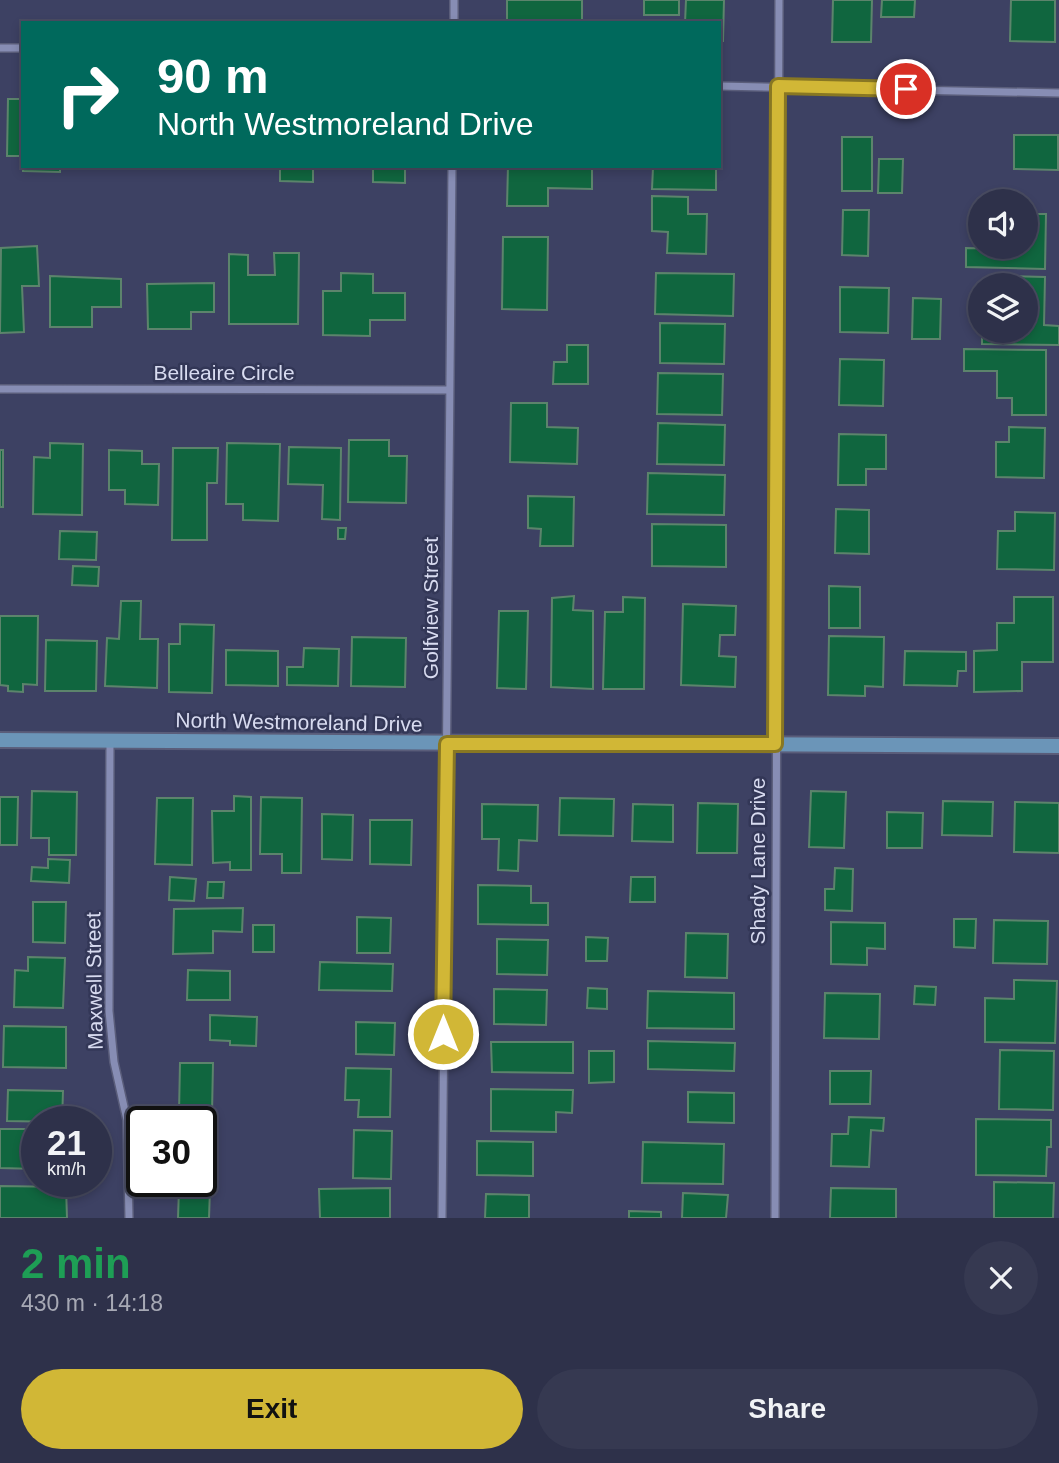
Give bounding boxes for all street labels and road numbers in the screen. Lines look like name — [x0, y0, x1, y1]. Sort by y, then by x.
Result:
street label: Belleaire Circle — [153, 361, 295, 384]
street label: Golfview Street — [419, 537, 442, 679]
street label: North Westmoreland Drive — [175, 708, 423, 736]
street label: Shady Lane Drive — [746, 778, 769, 944]
street label: Maxwell Street — [81, 912, 107, 1050]

